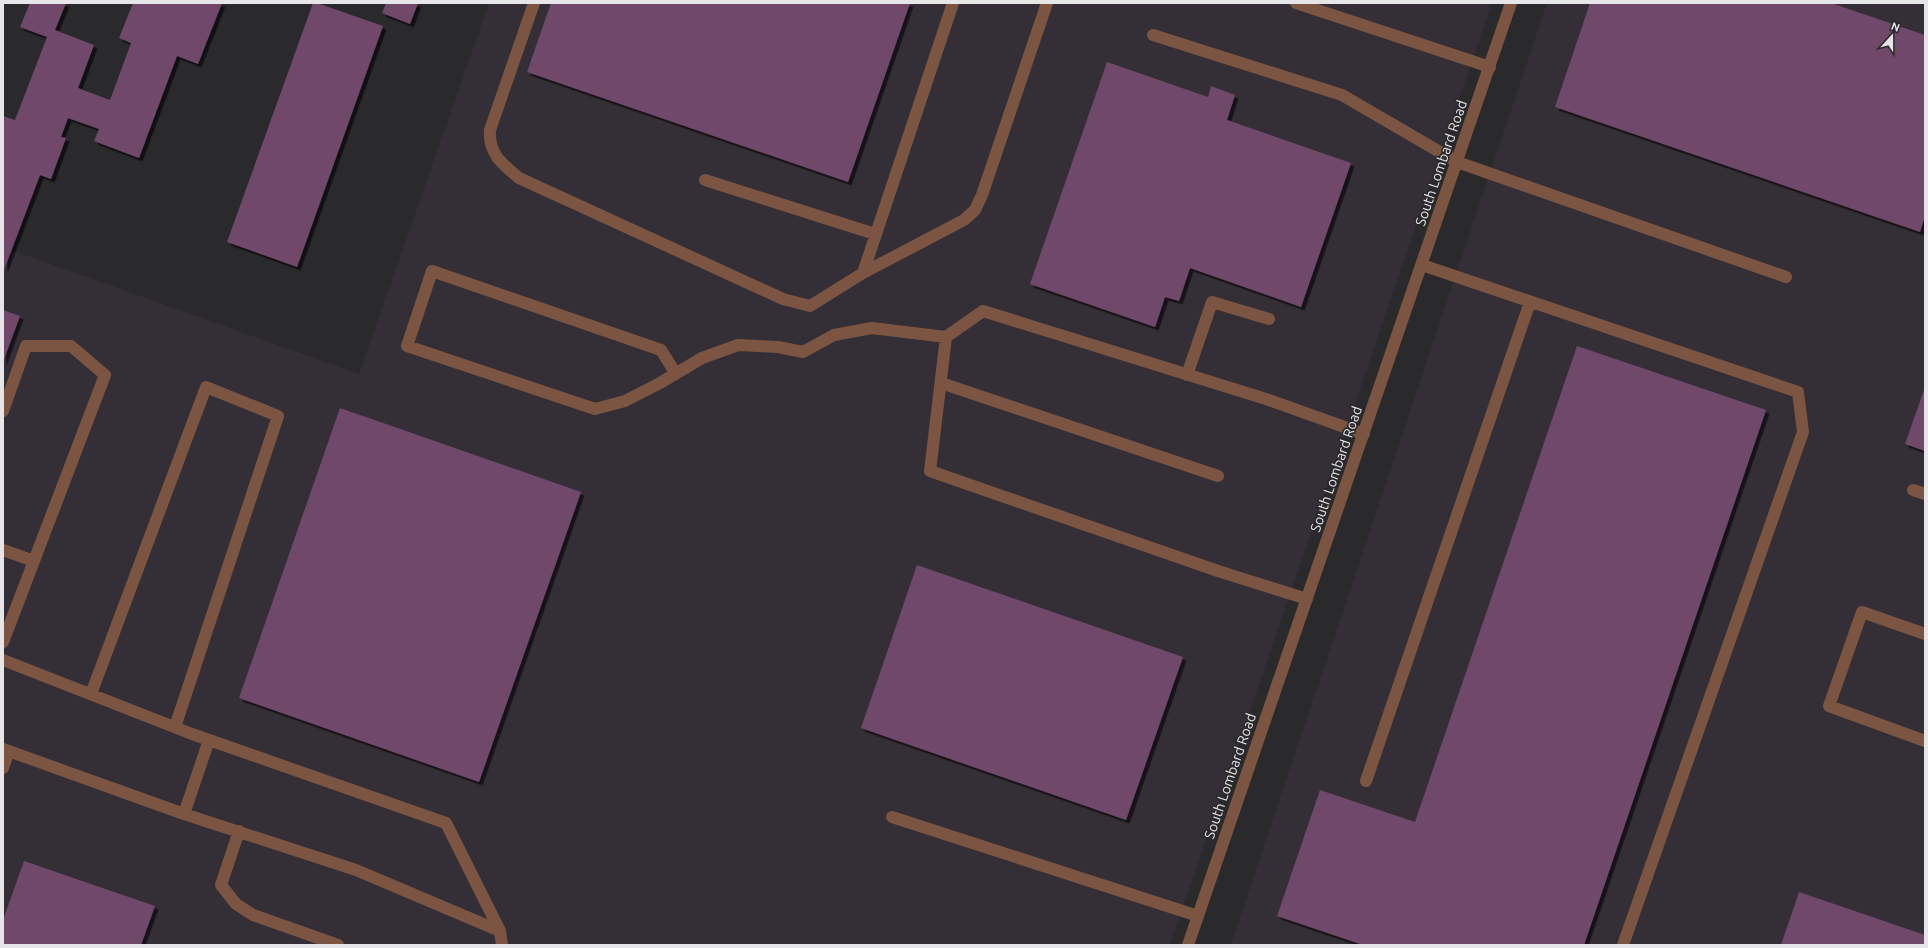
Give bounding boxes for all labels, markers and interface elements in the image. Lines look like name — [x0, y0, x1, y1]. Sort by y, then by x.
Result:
north arrow — [1872, 16, 1912, 56]
text: N — [1890, 20, 1902, 34]
street label: South Lombard Road — [1412, 98, 1470, 228]
street label: South Lombard Road — [1307, 404, 1365, 534]
street label: South Lombard Road — [1201, 711, 1259, 841]

